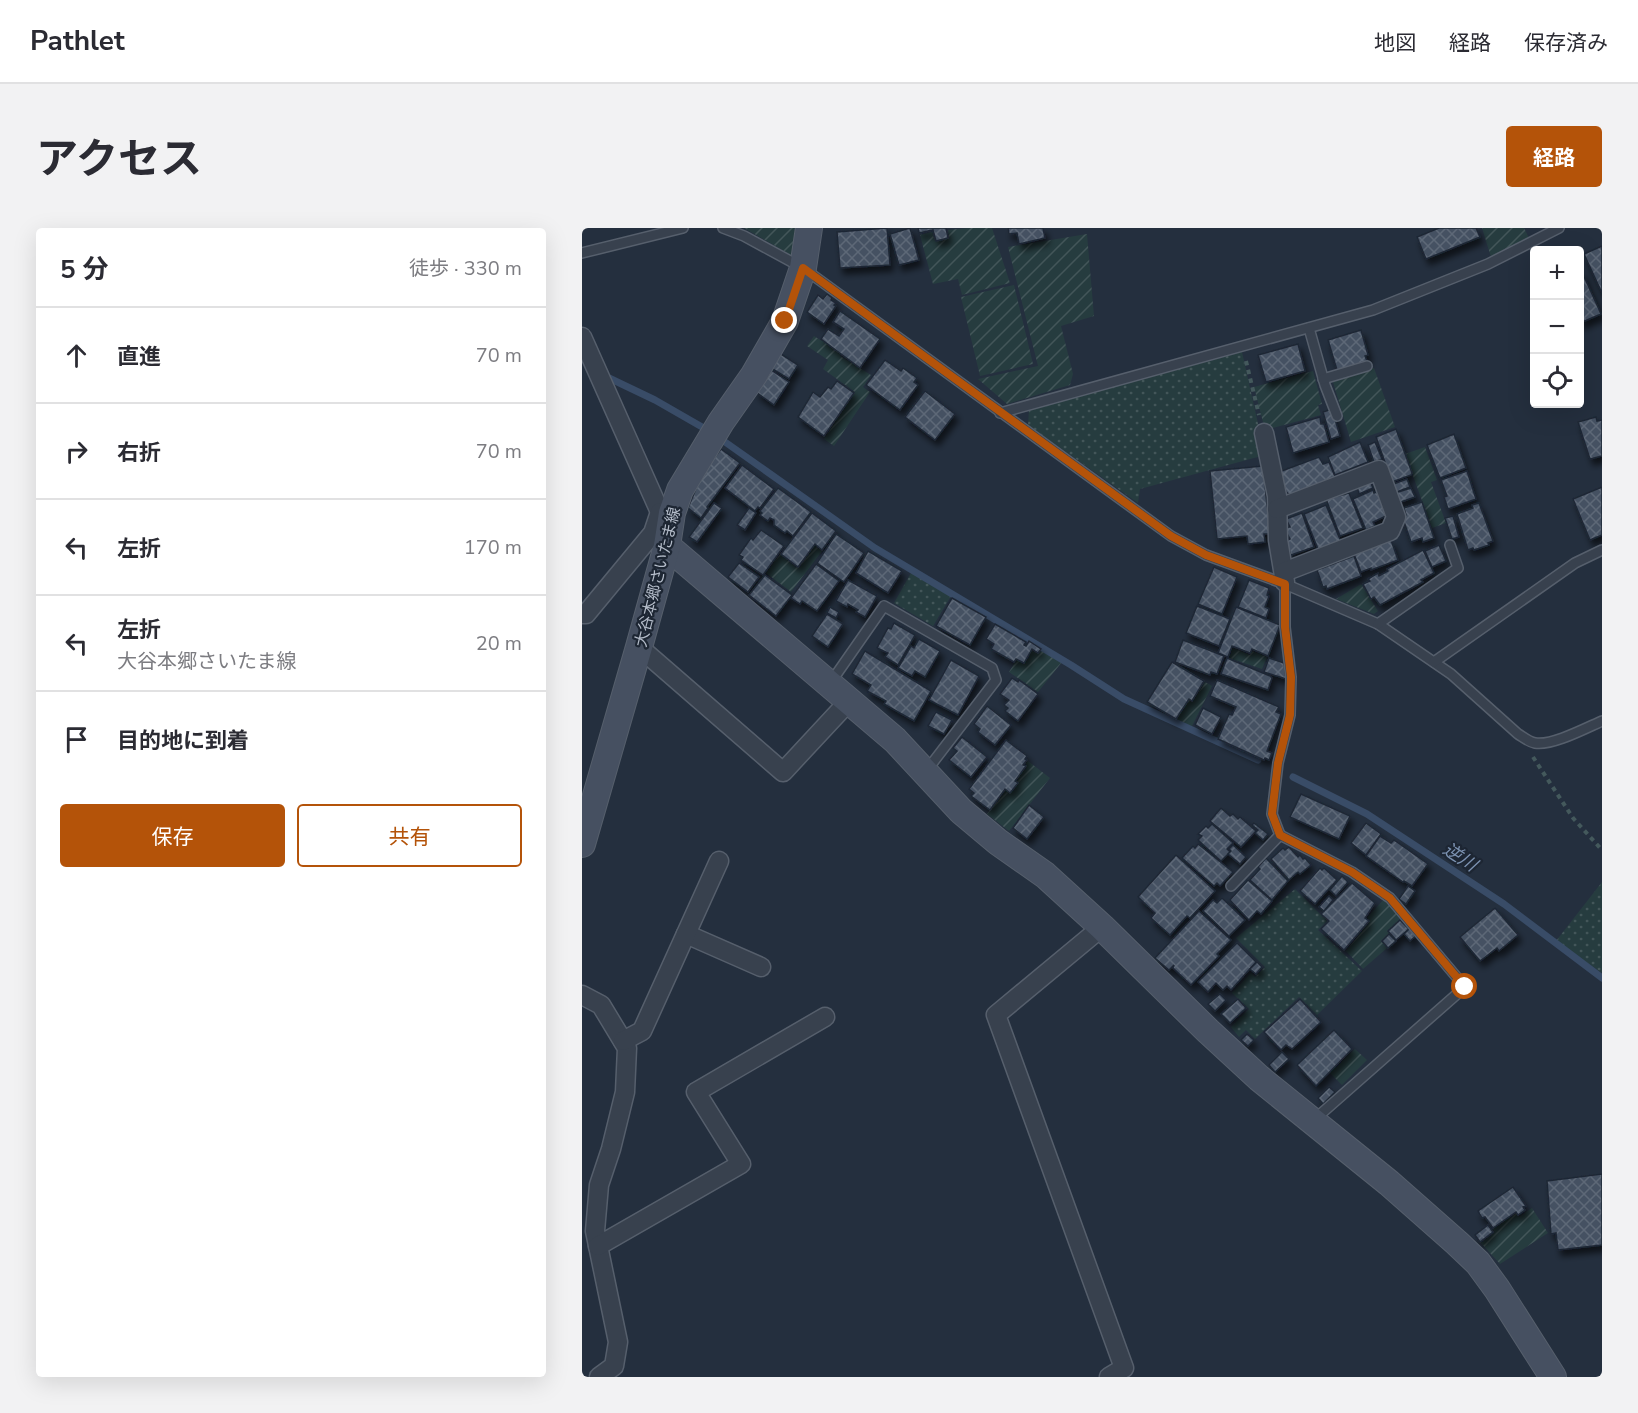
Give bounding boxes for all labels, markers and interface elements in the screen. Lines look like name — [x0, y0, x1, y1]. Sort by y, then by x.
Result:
text: Pathlet — [30, 22, 125, 60]
text: 地図 — [1374, 29, 1416, 57]
text: 経路 — [1449, 29, 1491, 57]
text: 保存済み — [1524, 29, 1608, 57]
button: 経路 — [1506, 126, 1602, 187]
text: アクセス — [36, 131, 202, 188]
map controls — [1530, 246, 1584, 408]
button: + — [1530, 246, 1584, 300]
text: 5 分 — [60, 252, 109, 287]
text: 徒歩 · 330 m — [409, 255, 522, 282]
button: − — [1530, 300, 1584, 354]
route end — [771, 307, 797, 333]
icon: ahead — [60, 339, 93, 372]
text: 直進 — [117, 342, 161, 372]
text: 70 m — [476, 342, 522, 369]
button: locate — [1530, 354, 1584, 408]
icon: right — [60, 435, 93, 468]
text: 右折 — [117, 438, 161, 468]
text: 70 m — [476, 438, 522, 465]
street label: 大谷本郷さいたま線 — [630, 505, 686, 650]
icon: left — [60, 531, 93, 564]
text: 左折 — [117, 534, 161, 564]
text: 170 m — [464, 534, 522, 561]
text: 左折 — [117, 615, 161, 645]
icon: left — [60, 627, 93, 660]
text: 20 m — [476, 630, 522, 657]
text: 大谷本郷さいたま線 — [117, 648, 296, 675]
icon: arrive — [60, 723, 93, 756]
text: 目的地に到着 — [117, 726, 249, 756]
button: 保存 — [60, 804, 285, 867]
button: 共有 — [297, 804, 522, 867]
water label: 逆川 — [1438, 837, 1483, 878]
route start — [1451, 973, 1477, 999]

